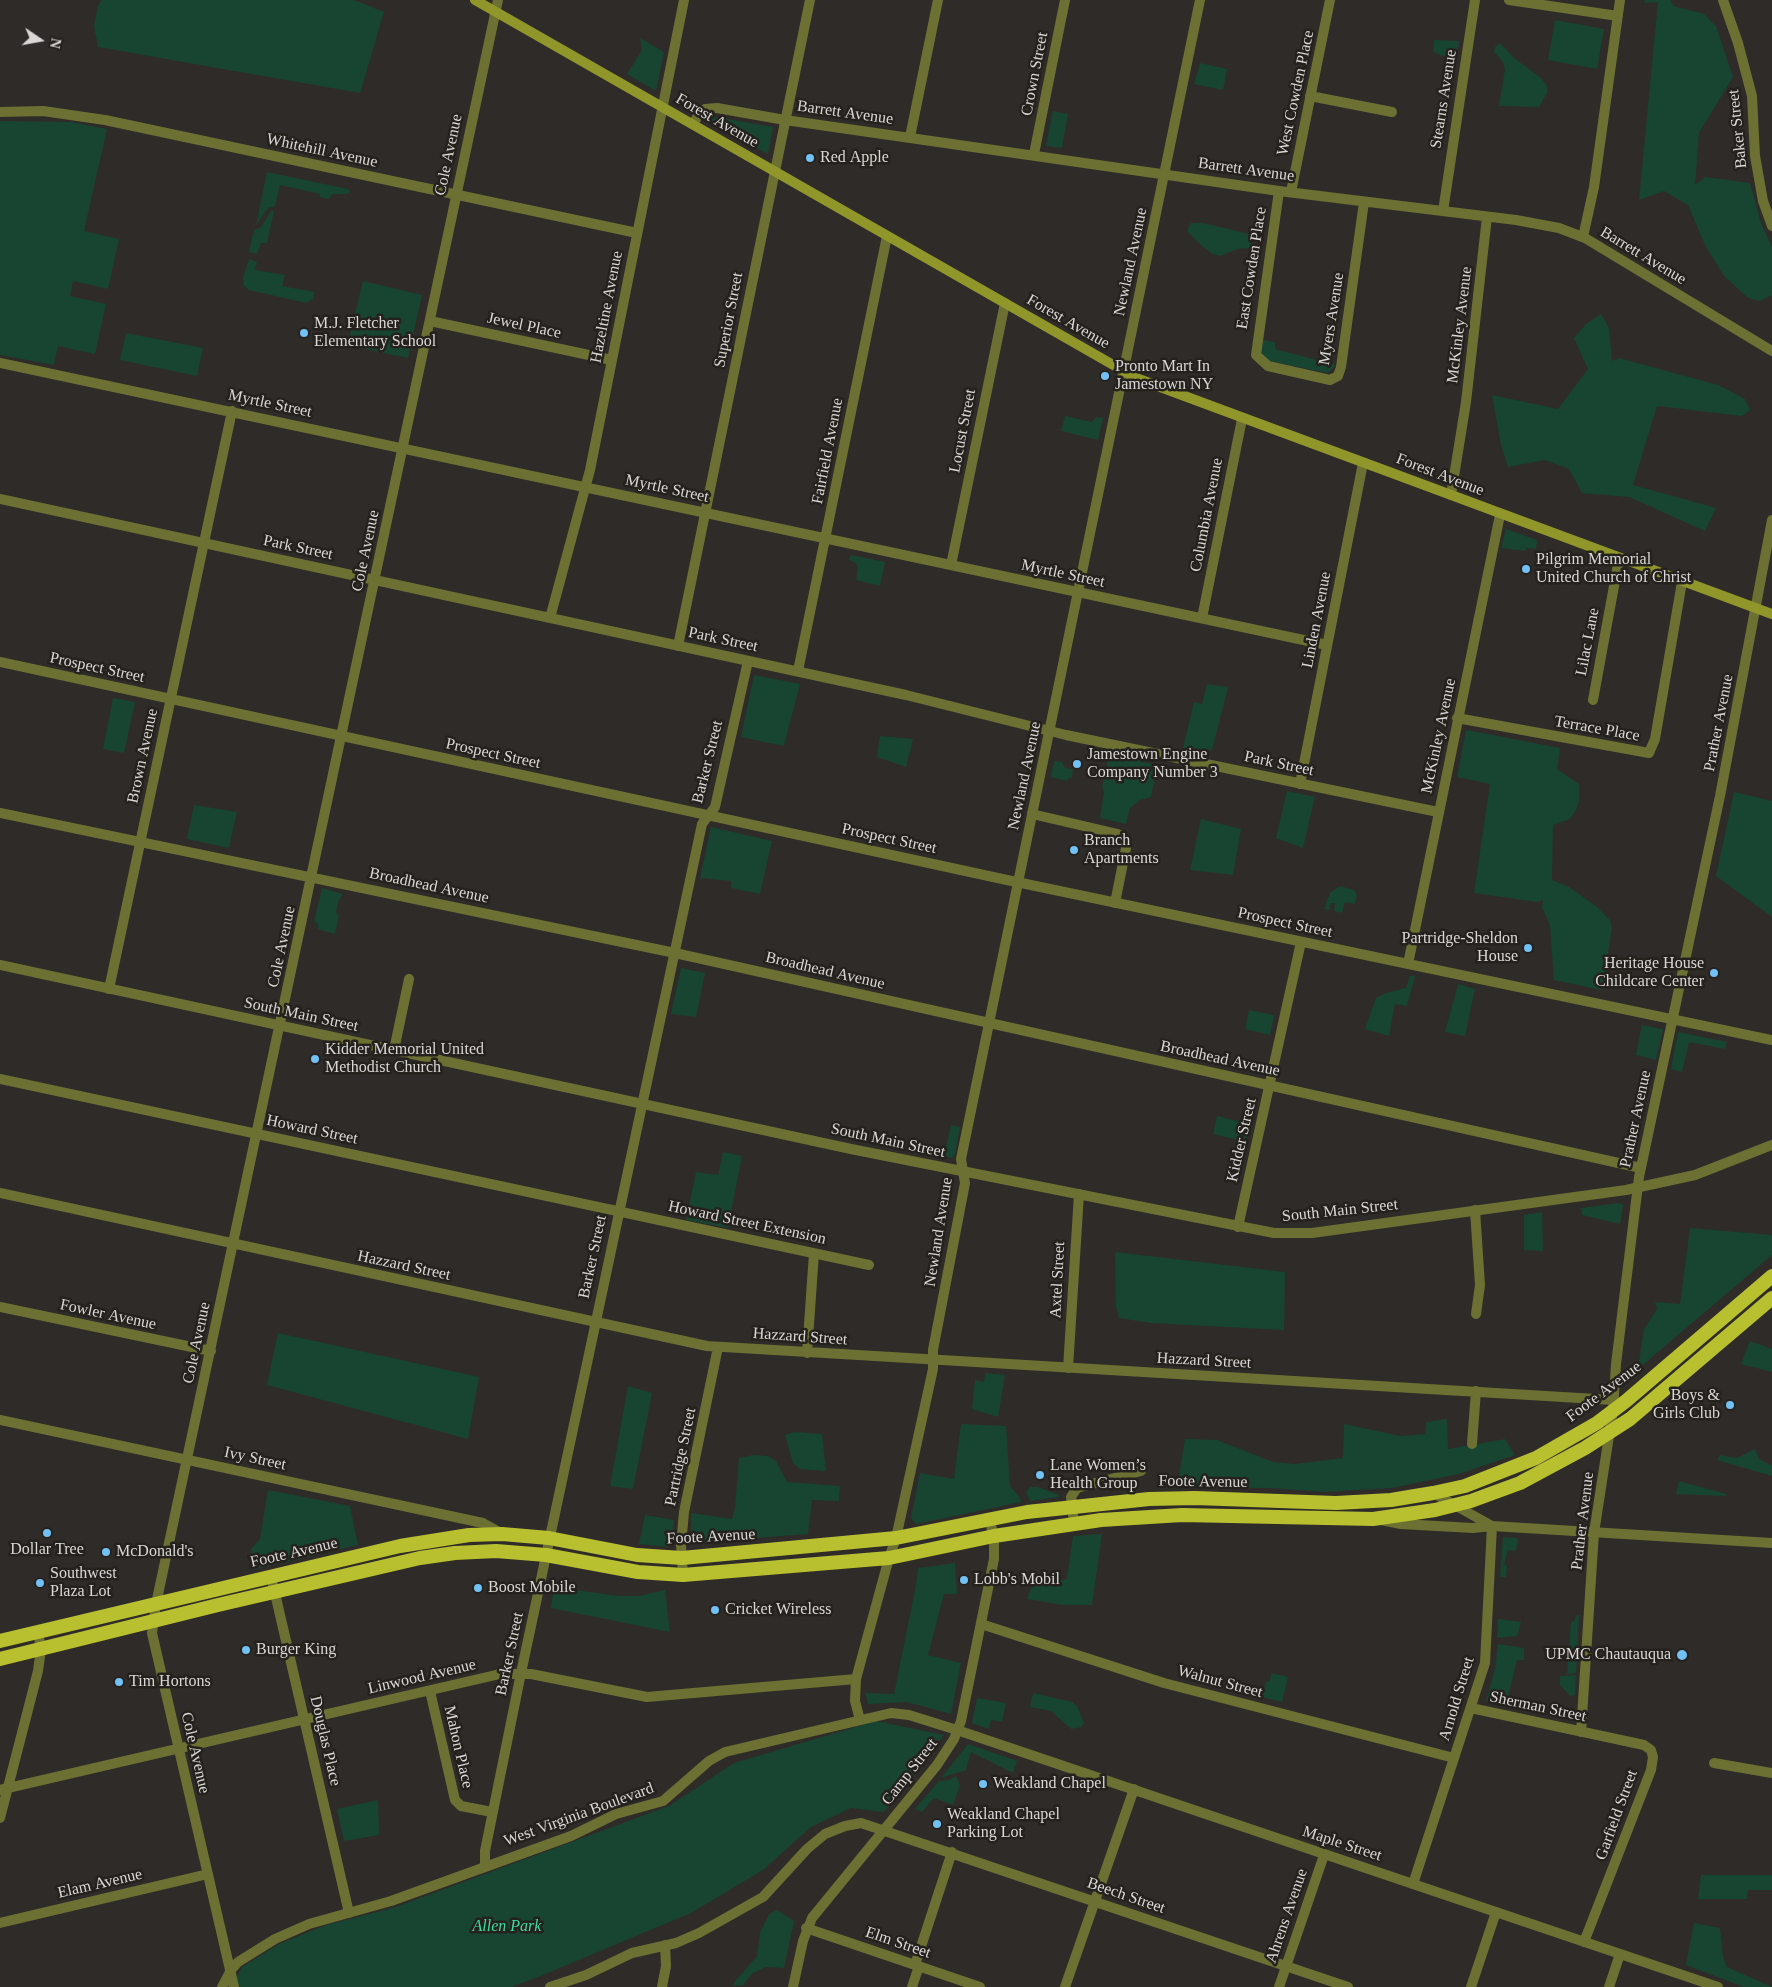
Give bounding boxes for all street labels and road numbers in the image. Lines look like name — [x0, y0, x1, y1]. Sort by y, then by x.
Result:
street label: West Cowden Place — [1273, 29, 1319, 157]
street label: Crown Street — [1017, 31, 1053, 117]
street label: Stearns Avenue — [1427, 48, 1461, 150]
street label: Baker Street — [1724, 88, 1752, 170]
street label: Forest Avenue — [672, 90, 762, 152]
street label: Barrett Avenue — [796, 97, 894, 129]
street label: Cole Avenue — [431, 113, 467, 197]
street label: Whitehill Avenue — [265, 130, 379, 172]
street label: Barrett Avenue — [1197, 154, 1295, 186]
street label: East Cowden Place — [1233, 205, 1271, 331]
street label: Newland Avenue — [1110, 206, 1152, 318]
street label: Barrett Avenue — [1596, 223, 1690, 289]
street label: Hazeltine Avenue — [587, 249, 627, 365]
street label: McKinley Avenue — [1443, 266, 1477, 384]
street label: Superior Street — [710, 271, 748, 369]
street label: Myers Avenue — [1315, 271, 1349, 367]
street label: Forest Avenue — [1023, 291, 1113, 353]
street label: Jewel Place — [485, 309, 563, 343]
street label: Myrtle Street — [226, 386, 314, 422]
street label: Locust Street — [945, 388, 981, 474]
street label: Fairfield Avenue — [808, 396, 848, 506]
street label: Forest Avenue — [1393, 449, 1487, 501]
street label: Columbia Avenue — [1187, 456, 1227, 574]
street label: Myrtle Street — [623, 471, 711, 507]
street label: Cole Avenue — [348, 509, 384, 593]
street label: Park Street — [261, 531, 335, 565]
street label: Myrtle Street — [1019, 556, 1107, 592]
street label: Linden Avenue — [1298, 570, 1336, 670]
street label: Lilac Lane — [1572, 606, 1604, 678]
street label: Park Street — [686, 623, 760, 657]
street label: Prospect Street — [48, 649, 146, 687]
street label: Prather Avenue — [1700, 673, 1738, 773]
street label: McKinley Avenue — [1417, 677, 1461, 795]
street label: Brown Avenue — [124, 707, 162, 805]
street label: Terrace Place — [1553, 712, 1641, 746]
street label: Barker Street — [688, 719, 728, 805]
street label: Newland Avenue — [1004, 720, 1046, 832]
street label: Prospect Street — [444, 735, 542, 773]
street label: Park Street — [1242, 747, 1316, 781]
street label: Prospect Street — [840, 820, 938, 858]
street label: Broadhead Avenue — [367, 864, 491, 908]
street label: Prospect Street — [1236, 904, 1334, 942]
street label: Cole Avenue — [264, 905, 300, 989]
street label: Broadhead Avenue — [763, 948, 887, 994]
street label: South Main Street — [242, 994, 360, 1036]
street label: Broadhead Avenue — [1158, 1037, 1282, 1081]
street label: Prather Avenue — [1616, 1069, 1656, 1169]
street label: Kidder Street — [1223, 1096, 1261, 1184]
street label: Howard Street — [265, 1111, 359, 1149]
street label: South Main Street — [829, 1120, 947, 1162]
street label: Newland Avenue — [921, 1176, 957, 1288]
street label: South Main Street — [1281, 1195, 1399, 1227]
street label: Howard Street Extension — [666, 1197, 828, 1249]
street label: Barker Street — [575, 1214, 611, 1300]
street label: Axtel Street — [1046, 1241, 1070, 1319]
street label: Hazzard Street — [356, 1247, 452, 1285]
street label: Fowler Avenue — [58, 1295, 158, 1335]
street label: Cole Avenue — [179, 1301, 215, 1385]
street label: Hazzard Street — [752, 1324, 848, 1350]
street label: Hazzard Street — [1156, 1349, 1252, 1373]
street label: Foote Avenue — [1563, 1358, 1645, 1426]
street label: Partridge Street — [661, 1406, 701, 1508]
street label: Ivy Street — [222, 1443, 288, 1475]
street label: Prather Avenue — [1567, 1471, 1599, 1571]
street label: Foote Avenue — [1158, 1472, 1248, 1492]
street label: Foote Avenue — [666, 1525, 756, 1549]
street label: Foote Avenue — [248, 1534, 340, 1572]
street label: Barker Street — [492, 1611, 528, 1697]
street label: Linwood Avenue — [366, 1655, 478, 1699]
street label: Arnold Street — [1435, 1655, 1479, 1743]
street label: Walnut Street — [1175, 1661, 1265, 1703]
street label: Sherman Street — [1488, 1687, 1588, 1727]
street label: Douglas Place — [305, 1694, 345, 1788]
street label: Mahon Place — [439, 1704, 477, 1790]
street label: Cole Avenue — [176, 1711, 214, 1795]
street label: Camp Street — [878, 1735, 942, 1809]
street label: Garfield Street — [1592, 1767, 1642, 1863]
street label: West Virginia Boulevard — [501, 1779, 657, 1851]
street label: Maple Street — [1300, 1822, 1384, 1866]
street label: Elam Avenue — [56, 1865, 144, 1903]
street label: Ahrens Avenue — [1262, 1866, 1312, 1966]
street label: Beech Street — [1084, 1874, 1168, 1918]
street label: Elm Street — [863, 1923, 933, 1963]

